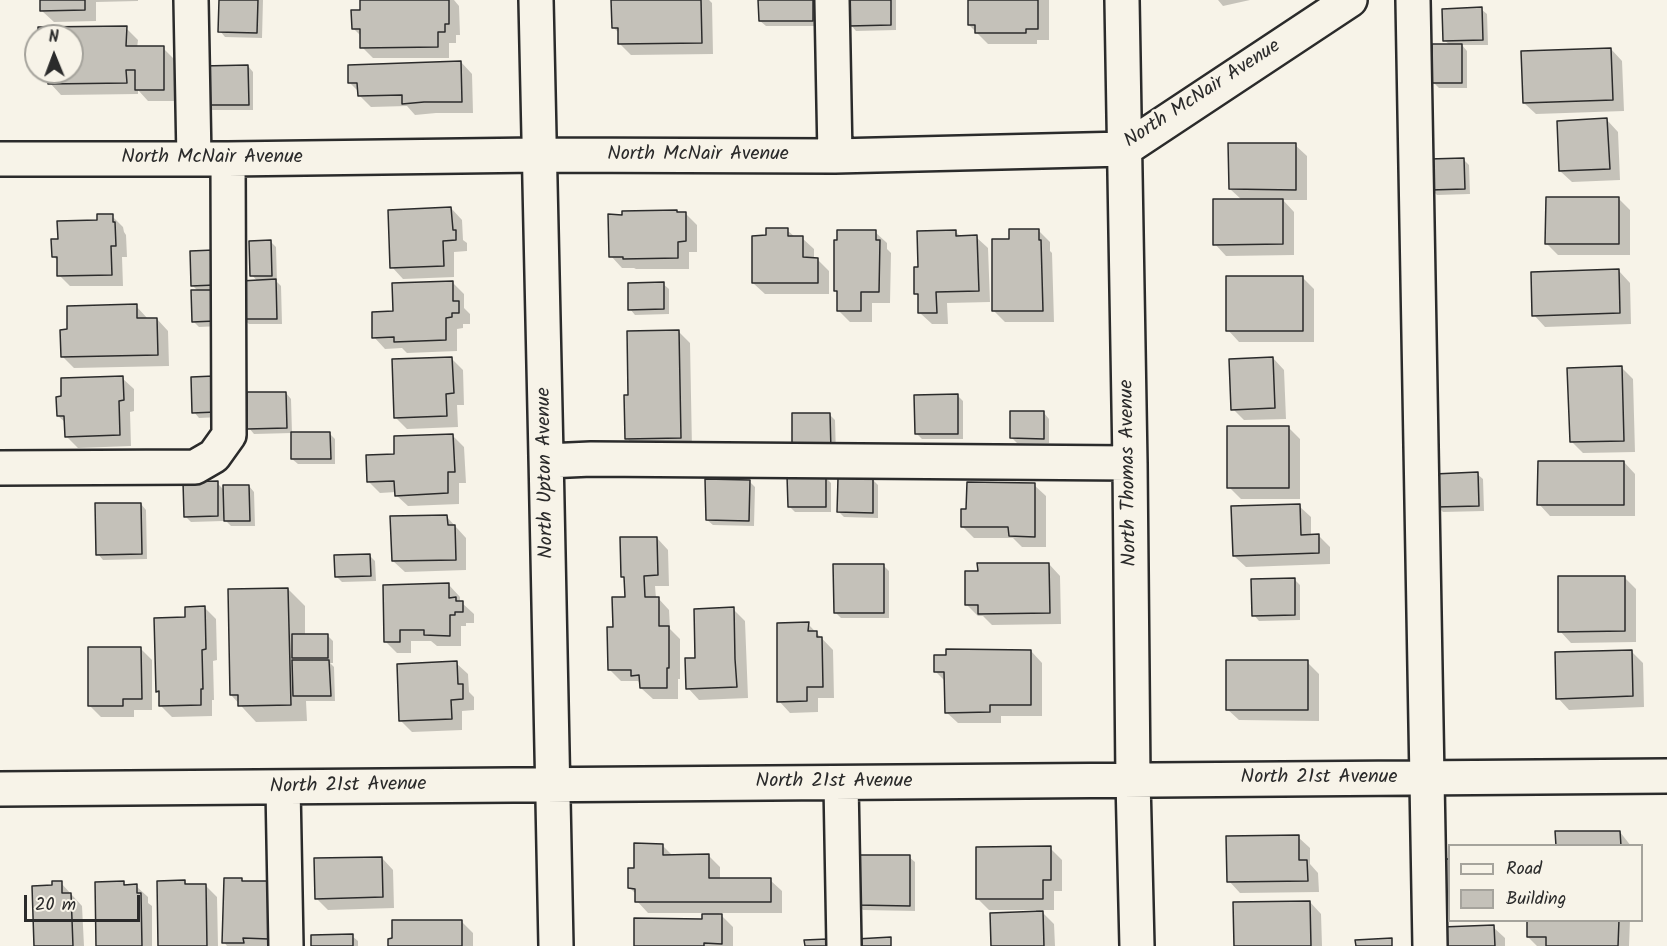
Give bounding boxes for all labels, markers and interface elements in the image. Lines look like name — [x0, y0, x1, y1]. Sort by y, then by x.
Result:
north arrow — [24, 24, 84, 84]
text: N — [48, 25, 59, 50]
street label: North McNair Avenue — [1120, 35, 1286, 155]
street label: North McNair Avenue — [607, 144, 789, 168]
street label: North McNair Avenue — [121, 147, 303, 171]
street label: North Thomas Avenue — [1116, 379, 1144, 567]
street label: North Upton Avenue — [534, 387, 560, 559]
street label: North 21st Avenue — [1241, 767, 1397, 791]
street label: North 21st Avenue — [756, 771, 912, 795]
street label: North 21st Avenue — [269, 774, 427, 800]
legend — [1448, 844, 1643, 922]
text: Road — [1506, 855, 1542, 884]
scale bar — [27, 883, 142, 921]
text: Building — [1506, 885, 1566, 914]
text: 20 m — [35, 891, 76, 920]

